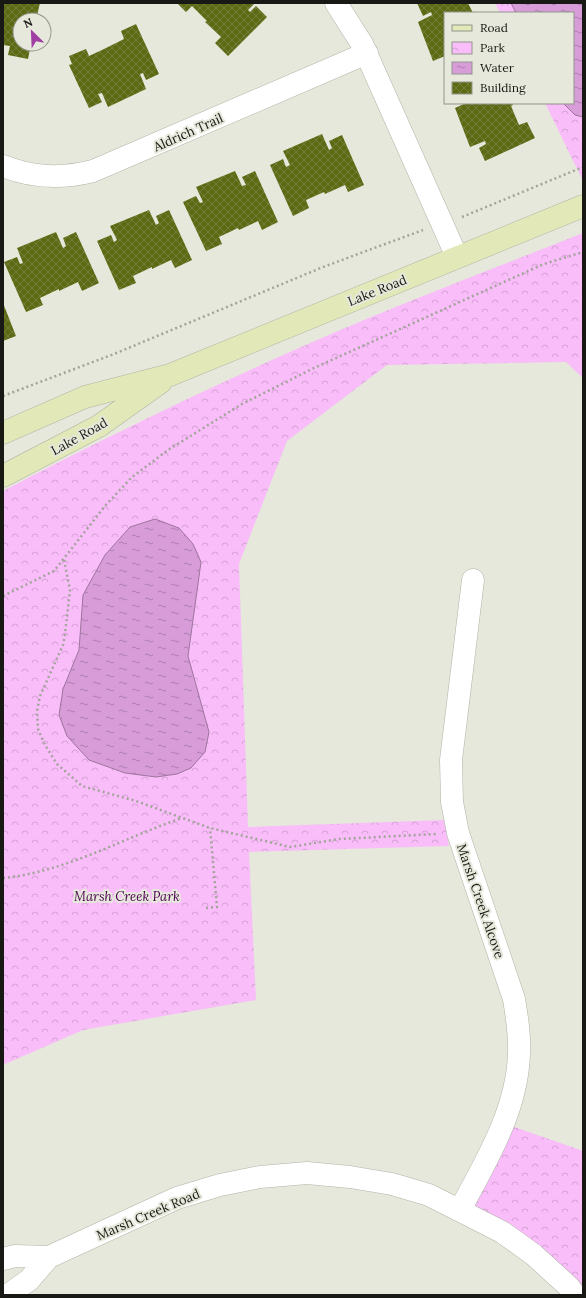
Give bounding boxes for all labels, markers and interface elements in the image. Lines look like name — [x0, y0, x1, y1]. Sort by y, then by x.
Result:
north arrow — [12, 12, 52, 52]
legend — [444, 12, 574, 104]
text: N — [21, 15, 35, 31]
text: Road — [480, 20, 508, 35]
text: Park — [480, 40, 506, 55]
text: Water — [480, 60, 515, 75]
text: Building — [480, 80, 526, 95]
street label: Aldrich Trail — [150, 109, 226, 156]
street label: Lake Road — [345, 271, 409, 310]
street label: Lake Road — [48, 414, 111, 459]
street label: Marsh Creek Alcove — [453, 842, 508, 961]
park label: Marsh Creek Park — [74, 888, 180, 905]
street label: Marsh Creek Road — [94, 1185, 203, 1244]

